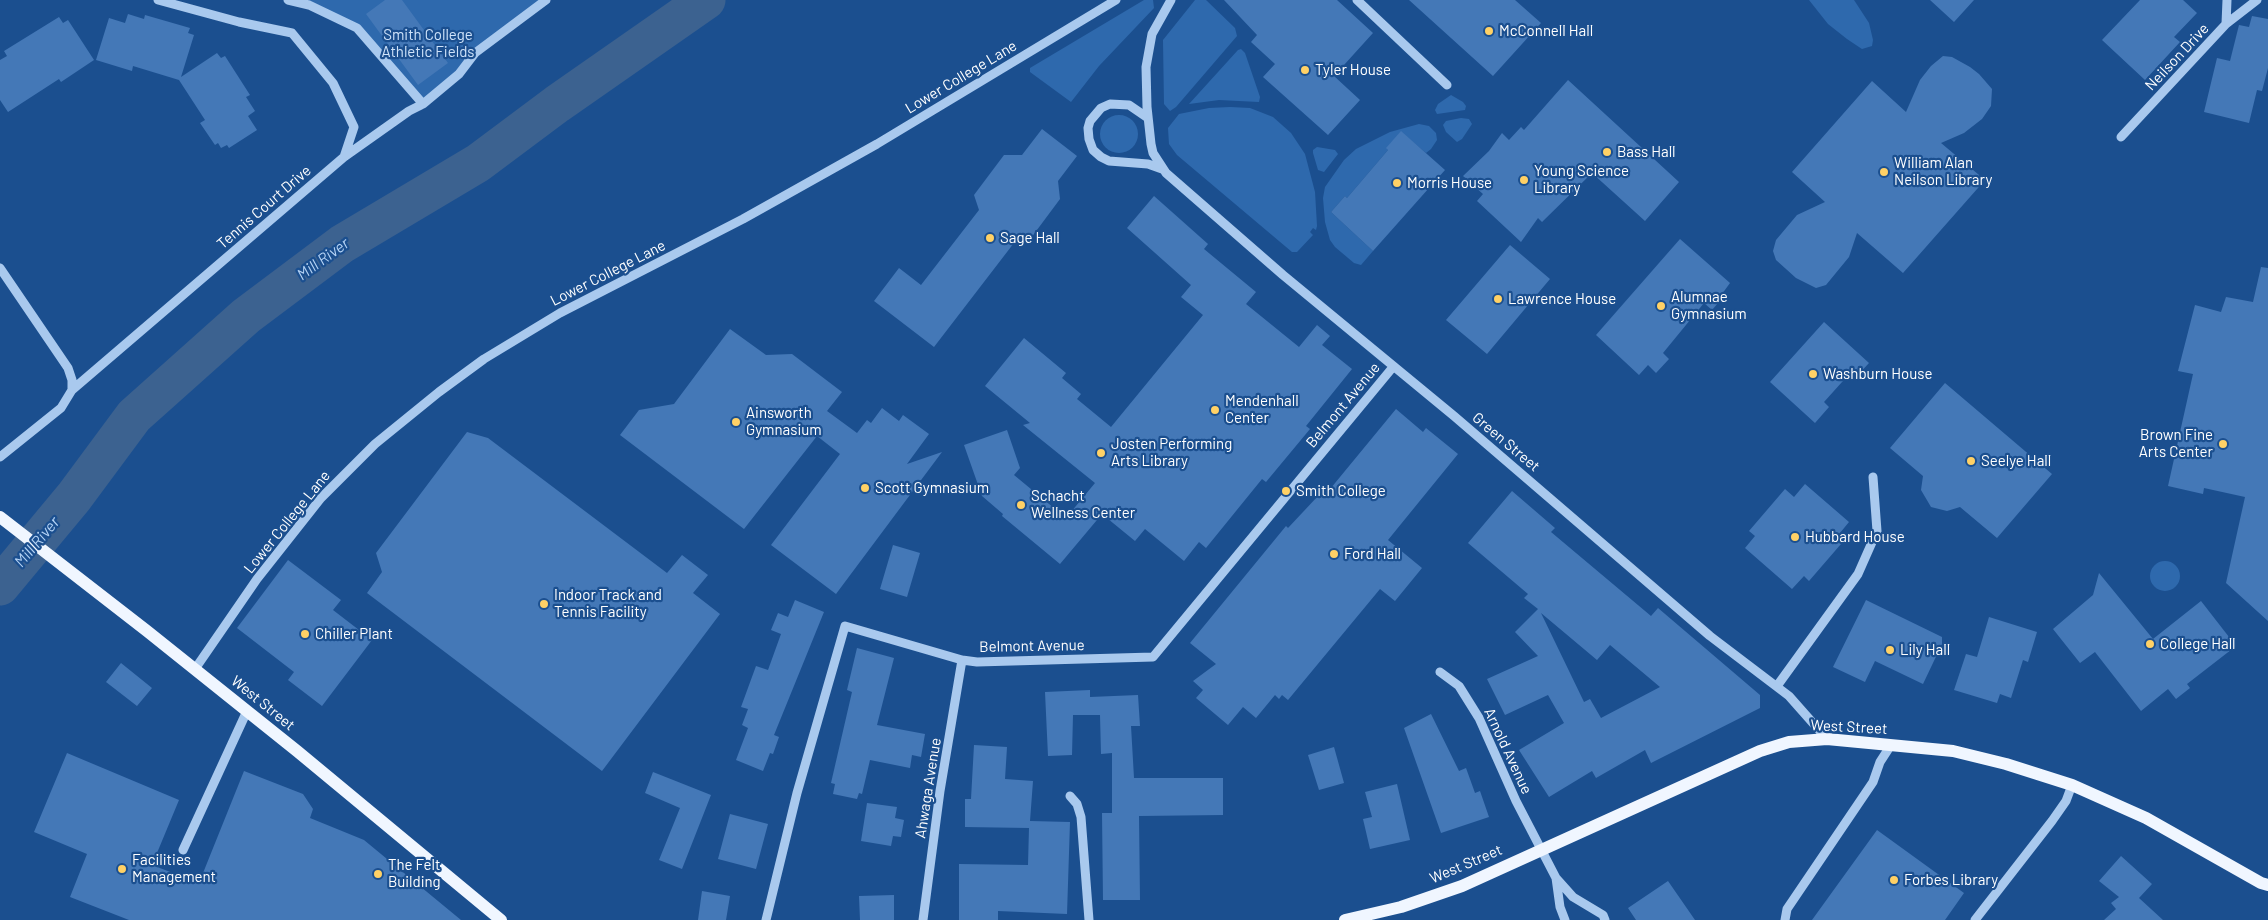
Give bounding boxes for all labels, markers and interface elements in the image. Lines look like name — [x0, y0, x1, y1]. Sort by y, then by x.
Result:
street label: Neilson Drive — [2141, 20, 2213, 94]
place label: McConnell Hall — [1499, 22, 1593, 40]
marker: McConnell Hall — [1483, 25, 1495, 37]
park label: Smith College Athletic Fields — [381, 26, 475, 61]
street label: Lower College Lane — [902, 37, 1020, 117]
place label: Tyler House — [1315, 61, 1391, 79]
marker: Tyler House — [1299, 64, 1311, 76]
place label: Bass Hall — [1617, 143, 1676, 161]
marker: Bass Hall — [1601, 146, 1613, 158]
place label: William Alan Neilson Library — [1894, 154, 1992, 189]
street label: Tennis Court Drive — [213, 161, 315, 253]
place label: Young Science Library — [1534, 162, 1629, 197]
marker: William Alan Neilson Library — [1878, 166, 1890, 178]
place label: Morris House — [1407, 174, 1492, 192]
marker: Young Science Library — [1518, 174, 1530, 186]
marker: Morris House — [1391, 177, 1403, 189]
place label: Sage Hall — [1000, 229, 1060, 247]
marker: Sage Hall — [984, 232, 996, 244]
water label: Mill River — [293, 234, 353, 284]
street label: Lower College Lane — [547, 236, 669, 310]
place label: Alumnae Gymnasium — [1671, 288, 1747, 323]
place label: Lawrence House — [1508, 290, 1616, 308]
marker: Lawrence House — [1492, 293, 1504, 305]
marker: Alumnae Gymnasium — [1655, 300, 1667, 312]
street label: Belmont Avenue — [1302, 359, 1384, 451]
place label: Washburn House — [1823, 365, 1932, 383]
marker: Washburn House — [1807, 368, 1819, 380]
place label: Mendenhall Center — [1225, 392, 1299, 427]
place label: Ainsworth Gymnasium — [746, 404, 822, 439]
marker: Mendenhall Center — [1209, 404, 1221, 416]
street label: Green Street — [1469, 409, 1543, 475]
marker: Ainsworth Gymnasium — [730, 416, 742, 428]
place label: Brown Fine Arts Center — [2139, 426, 2213, 461]
place label: Josten Performing Arts Library — [1111, 435, 1232, 470]
marker: Brown Fine Arts Center — [2217, 438, 2229, 450]
marker: Josten Performing Arts Library — [1095, 447, 1107, 459]
place label: Seelye Hall — [1981, 452, 2051, 470]
marker: Seelye Hall — [1965, 455, 1977, 467]
street label: Lower College Lane — [240, 467, 334, 577]
place label: Scott Gymnasium — [875, 479, 989, 497]
marker: Scott Gymnasium — [859, 482, 871, 494]
place label: Smith College — [1296, 482, 1386, 500]
marker: Smith College — [1280, 485, 1292, 497]
place label: Schacht Wellness Center — [1031, 487, 1135, 522]
marker: Schacht Wellness Center — [1015, 499, 1027, 511]
water label: Mill River — [10, 513, 64, 571]
place label: Hubbard House — [1805, 528, 1905, 546]
marker: Hubbard House — [1789, 531, 1801, 543]
place label: Ford Hall — [1344, 545, 1401, 563]
marker: Ford Hall — [1328, 548, 1340, 560]
place label: Indoor Track and Tennis Facility — [554, 586, 662, 621]
marker: Indoor Track and Tennis Facility — [538, 598, 550, 610]
place label: Chiller Plant — [315, 625, 393, 643]
marker: Chiller Plant — [299, 628, 311, 640]
place label: College Hall — [2160, 635, 2236, 653]
street label: Belmont Avenue — [979, 636, 1085, 656]
marker: College Hall — [2144, 638, 2156, 650]
place label: Lily Hall — [1900, 641, 1950, 659]
marker: Lily Hall — [1884, 644, 1896, 656]
street label: West Street — [227, 672, 299, 734]
street label: Arnold Avenue — [1480, 705, 1536, 797]
street label: West Street — [1810, 716, 1888, 738]
street label: Ahwaga Avenue — [911, 736, 945, 840]
street label: West Street — [1427, 841, 1505, 887]
place label: Facilities Management — [132, 851, 216, 886]
place label: The Felt Building — [388, 856, 441, 891]
marker: Facilities Management — [116, 863, 128, 875]
marker: The Felt Building — [372, 868, 384, 880]
place label: Forbes Library — [1904, 871, 1998, 889]
marker: Forbes Library — [1888, 874, 1900, 886]

